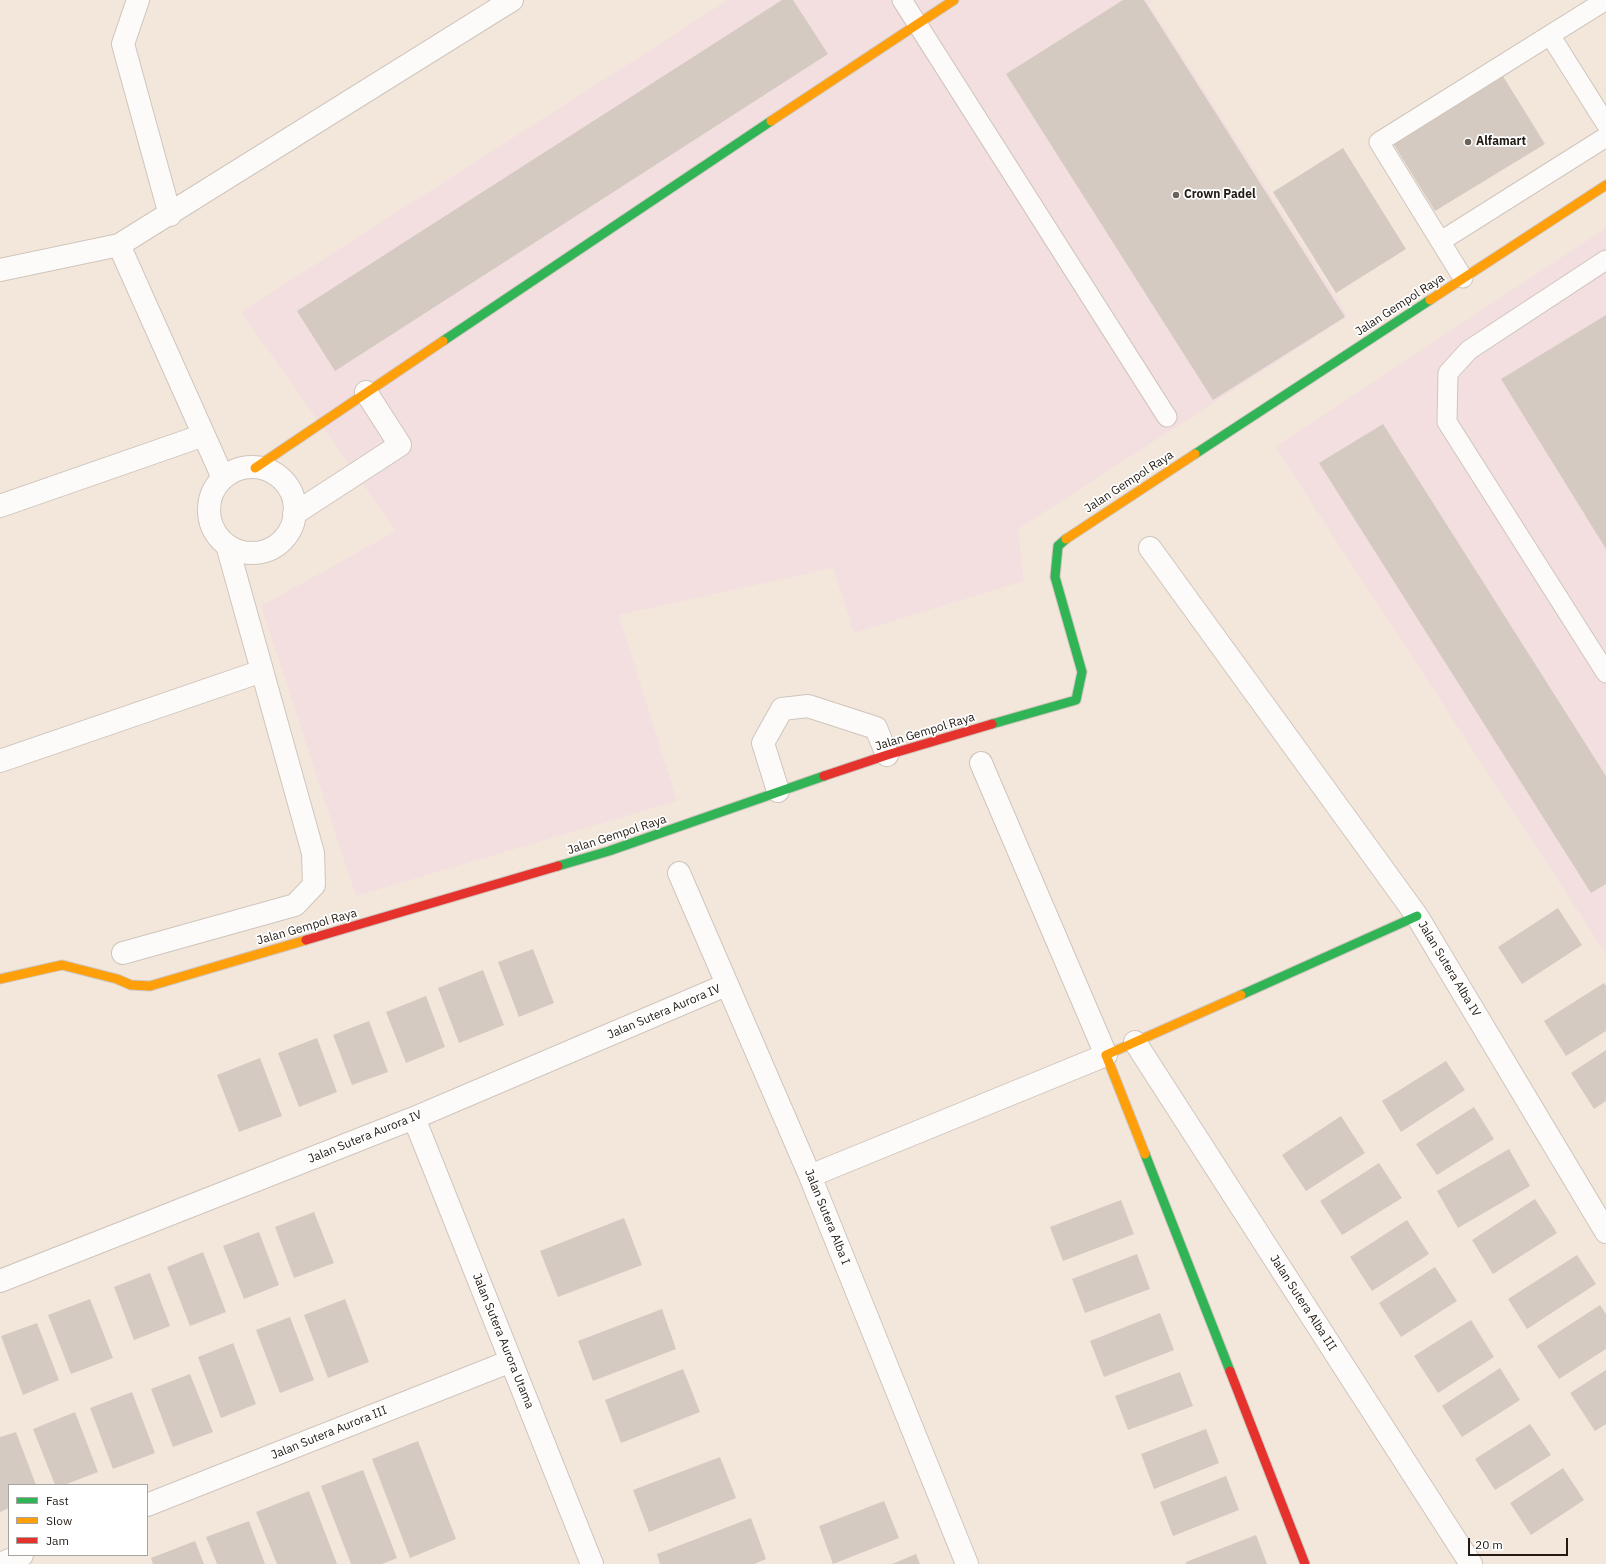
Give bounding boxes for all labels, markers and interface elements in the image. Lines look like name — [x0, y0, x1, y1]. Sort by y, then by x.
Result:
place label: Alfamart — [1476, 135, 1526, 149]
marker: Alfamart — [1463, 137, 1473, 147]
place label: Crown Padel — [1184, 188, 1256, 202]
marker: Crown Padel — [1171, 190, 1181, 200]
street label: Jalan Gempol Raya — [1353, 271, 1447, 339]
street label: Jalan Gempol Raya — [1082, 448, 1176, 516]
street label: Jalan Gempol Raya — [874, 710, 976, 754]
street label: Jalan Gempol Raya — [566, 812, 668, 858]
street label: Jalan Gempol Raya — [255, 906, 359, 948]
street label: Jalan Sutera Alba IV — [1415, 918, 1483, 1020]
street label: Jalan Sutera Aurora IV — [605, 982, 723, 1042]
street label: Jalan Sutera Aurora IV — [306, 1108, 424, 1166]
street label: Jalan Sutera Alba I — [801, 1167, 853, 1267]
street label: Jalan Sutera Alba III — [1267, 1252, 1339, 1354]
street label: Jalan Sutera Aurora Utama — [469, 1271, 537, 1411]
street label: Jalan Sutera Aurora III — [269, 1403, 389, 1463]
legend — [8, 1484, 148, 1556]
text: Fast — [46, 1493, 69, 1508]
text: Slow — [46, 1513, 72, 1528]
scale bar — [1470, 1530, 1570, 1556]
text: Jam — [46, 1533, 69, 1548]
text: 20 m — [1475, 1537, 1503, 1552]

